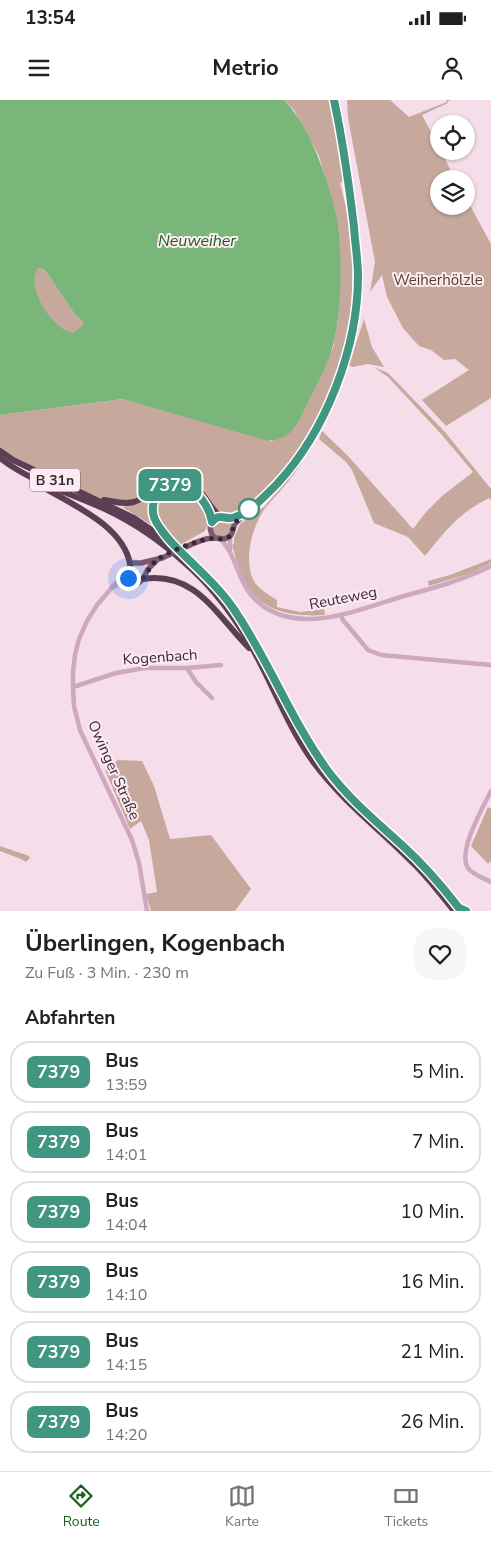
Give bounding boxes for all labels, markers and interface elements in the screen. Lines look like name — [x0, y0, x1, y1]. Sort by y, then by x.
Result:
text: 13:54 — [25, 5, 75, 31]
text: Metrio — [212, 53, 279, 83]
icon: menu — [25, 54, 53, 82]
icon: person — [438, 54, 466, 82]
map controls — [430, 115, 475, 215]
button: locate — [430, 115, 475, 160]
button: layers — [430, 170, 475, 215]
water label: Neuweiher — [158, 230, 237, 252]
park label: Weiherhölzle — [393, 270, 483, 290]
road number: B 31n — [30, 468, 80, 492]
line badge: 7379 — [135, 469, 205, 501]
text: 7379 — [148, 473, 192, 497]
unlabelled marker — [238, 498, 260, 520]
your location — [116, 566, 141, 591]
street label: Reuteweg — [307, 582, 379, 614]
street label: Kogenbach — [122, 644, 198, 670]
street label: Owinger Straße — [83, 717, 145, 823]
text: Überlingen, Kogenbach — [25, 927, 285, 959]
button: heart — [414, 928, 466, 980]
text: Zu Fuß · 3 Min. · 230 m — [25, 962, 189, 984]
text: Abfahrten — [25, 1005, 115, 1031]
text: Bus — [105, 1048, 139, 1074]
text: 5 Min. — [412, 1059, 464, 1085]
text: 7379 — [37, 1060, 80, 1084]
text: 13:59 — [105, 1074, 147, 1096]
text: Bus — [105, 1118, 139, 1144]
text: 7 Min. — [412, 1129, 464, 1155]
text: 7379 — [37, 1130, 80, 1154]
text: 14:01 — [105, 1144, 147, 1166]
text: Bus — [105, 1188, 139, 1214]
text: 10 Min. — [401, 1199, 464, 1225]
text: 7379 — [37, 1200, 80, 1224]
text: 14:04 — [105, 1214, 147, 1236]
text: Bus — [105, 1258, 139, 1284]
text: 16 Min. — [401, 1269, 464, 1295]
text: 7379 — [37, 1270, 80, 1294]
text: 14:10 — [105, 1284, 147, 1306]
text: Bus — [105, 1328, 139, 1354]
text: 21 Min. — [401, 1339, 464, 1365]
text: 7379 — [37, 1340, 80, 1364]
text: 14:15 — [105, 1354, 147, 1376]
text: Bus — [105, 1398, 139, 1424]
text: 26 Min. — [401, 1409, 464, 1435]
text: 7379 — [37, 1410, 80, 1434]
text: 14:20 — [105, 1424, 147, 1446]
tab: Route — [63, 1482, 100, 1531]
tab: Karte — [225, 1482, 259, 1531]
tab: Tickets — [384, 1482, 428, 1531]

